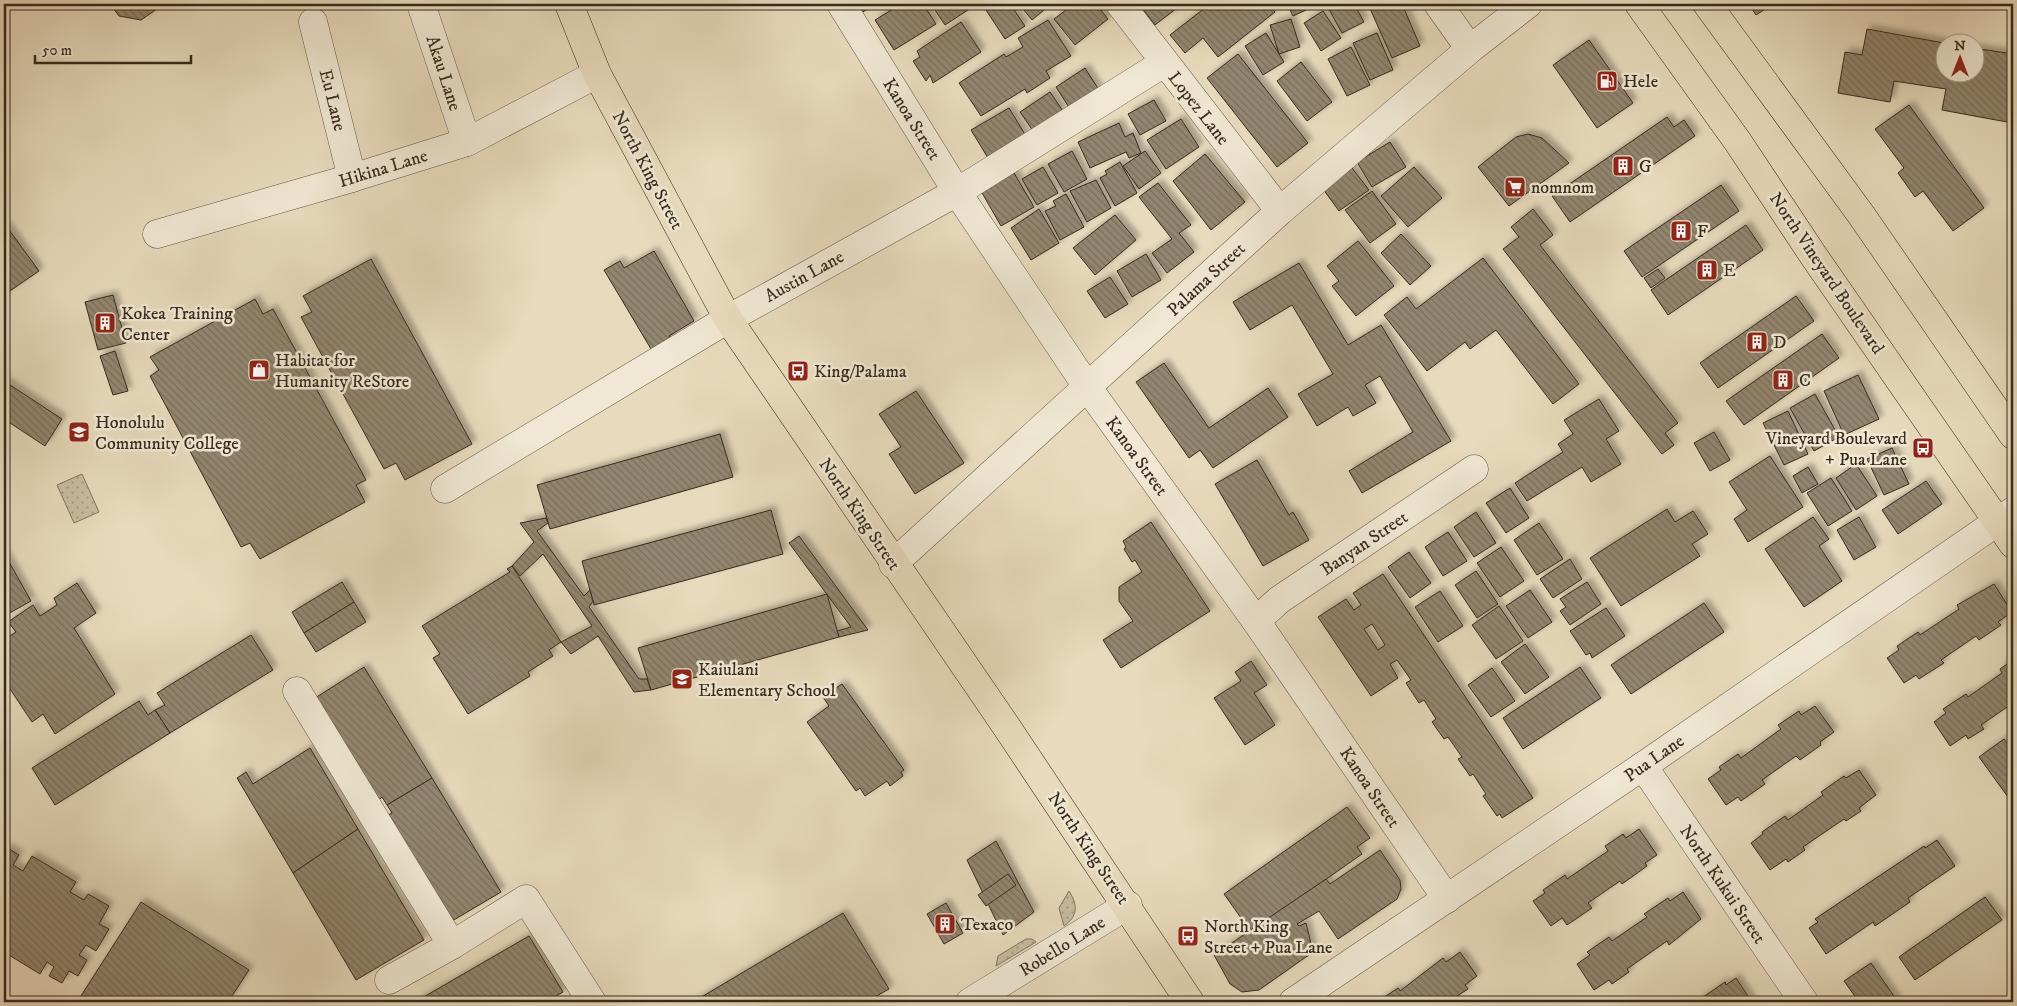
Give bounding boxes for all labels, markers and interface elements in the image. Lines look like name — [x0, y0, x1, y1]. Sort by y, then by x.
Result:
scale bar — [35, 32, 191, 64]
north arrow — [1934, 32, 1984, 82]
street label: Akau Lane — [421, 33, 466, 114]
text: N — [1954, 37, 1966, 55]
text: 50 m — [42, 41, 72, 60]
street label: Eu Lane — [314, 67, 350, 133]
street label: Lopez Lane — [1163, 67, 1234, 150]
fuel station icon: Hele — [1595, 69, 1619, 93]
place label: Hele — [1623, 71, 1658, 93]
street label: Kanoa Street — [877, 74, 945, 165]
street label: North King Street — [607, 108, 688, 234]
street label: Hikina Lane — [336, 145, 430, 193]
building icon: G — [1611, 154, 1635, 178]
place label: G — [1639, 156, 1652, 178]
supermarket icon: nomnom — [1503, 175, 1527, 199]
place label: nomnom — [1531, 177, 1594, 199]
street label: North Vineyard Boulevard — [1764, 189, 1888, 359]
building icon: F — [1669, 219, 1693, 243]
place label: F — [1697, 221, 1708, 243]
street label: Palama Street — [1163, 238, 1250, 321]
street label: Austin Lane — [761, 246, 848, 308]
building icon: E — [1695, 258, 1719, 282]
place label: E — [1723, 260, 1736, 282]
place label: Kokea Training Center — [121, 303, 233, 346]
building icon: Kokea Training Center — [93, 311, 117, 335]
building icon: D — [1745, 330, 1769, 354]
place label: D — [1773, 332, 1786, 354]
place label: Habitat for Humanity ReStore — [275, 350, 409, 393]
shop icon: Habitat for Humanity ReStore — [247, 358, 271, 382]
bus stop icon: King/Palama — [786, 359, 810, 383]
place label: King/Palama — [814, 361, 907, 383]
building icon: C — [1771, 368, 1795, 392]
place label: C — [1799, 370, 1811, 392]
place label: Honolulu Community College — [95, 412, 239, 455]
street label: Kanoa Street — [1100, 413, 1172, 501]
school or university icon: Honolulu Community College — [67, 420, 91, 444]
place label: Vineyard Boulevard + Pua Lane — [1765, 428, 1907, 471]
bus stop icon: Vineyard Boulevard + Pua Lane — [1911, 436, 1935, 460]
street label: North King Street — [813, 454, 905, 575]
street label: Banyan Street — [1317, 507, 1412, 581]
place label: Kaiulani Elementary School — [698, 659, 836, 702]
school or university icon: Kaiulani Elementary School — [670, 667, 694, 691]
street label: Pua Lane — [1620, 730, 1689, 787]
street label: Kanoa Street — [1334, 743, 1404, 832]
street label: North King Street — [1042, 788, 1134, 909]
street label: North Kukui Street — [1674, 821, 1770, 948]
building icon: Texaco — [933, 912, 957, 936]
street label: Robello Lane — [1015, 912, 1110, 982]
place label: Texaco — [961, 914, 1014, 936]
place label: North King Street + Pua Lane — [1204, 916, 1333, 959]
bus stop icon: North King Street + Pua Lane — [1176, 924, 1200, 948]

